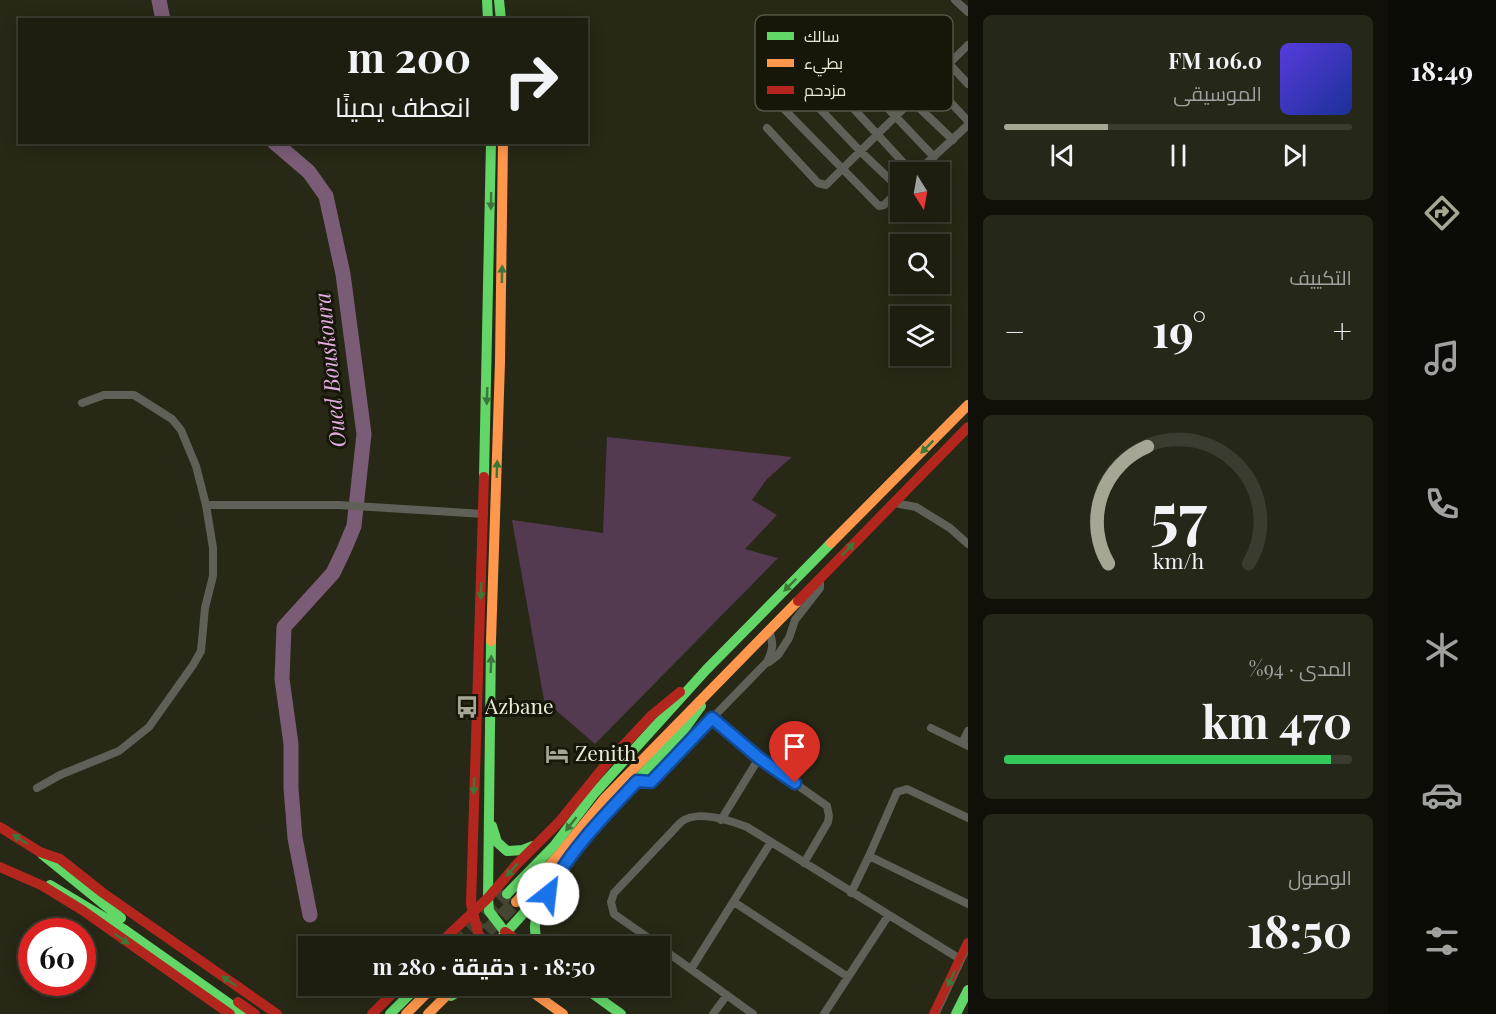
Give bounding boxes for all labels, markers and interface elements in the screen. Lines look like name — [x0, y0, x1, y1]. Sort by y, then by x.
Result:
legend — [755, 15, 953, 111]
text: سالك — [804, 25, 839, 46]
text: 200 m — [347, 28, 471, 84]
icon: right — [492, 42, 570, 120]
text: 106.0 FM — [1168, 45, 1262, 75]
text: بطيء — [804, 52, 843, 77]
text: 18:49 — [1411, 52, 1473, 88]
text: مزدحم — [804, 79, 846, 102]
text: الموسيقى — [1173, 79, 1262, 106]
text: انعطف يمينًا — [335, 88, 471, 124]
icon: previous — [1046, 139, 1079, 172]
icon: pause — [1162, 139, 1195, 172]
icon: next — [1278, 139, 1311, 172]
north arrow — [890, 162, 950, 222]
map controls — [890, 162, 950, 366]
one-way arrow — [486, 191, 495, 210]
icon: directions — [1421, 192, 1463, 234]
button: search — [890, 234, 950, 294]
text: التكييف — [1289, 263, 1352, 290]
one-way arrow — [497, 265, 507, 284]
water label: Oued Bouskoura — [306, 291, 352, 449]
text: 19° — [1152, 299, 1206, 359]
button: layers — [890, 306, 950, 366]
text: − — [1004, 308, 1025, 352]
text: + — [1333, 308, 1352, 352]
icon: music — [1421, 337, 1463, 379]
one-way arrow — [482, 386, 492, 405]
one-way arrow — [920, 439, 934, 453]
one-way arrow — [493, 460, 502, 479]
text: 57 — [1149, 470, 1207, 554]
icon: phone — [1421, 483, 1463, 525]
one-way arrow — [841, 543, 855, 557]
text: km/h — [1152, 546, 1204, 574]
one-way arrow — [783, 578, 797, 592]
one-way arrow — [477, 581, 486, 600]
icon: climate — [1421, 629, 1463, 671]
text: المدى · 94% — [1249, 654, 1352, 681]
one-way arrow — [486, 655, 496, 674]
text: 470 km — [1202, 690, 1352, 750]
place label: Azbane — [484, 691, 554, 719]
bus stop icon: Azbane — [454, 694, 480, 720]
pin — [769, 721, 820, 783]
icon: arrive — [778, 730, 811, 763]
place label: Zenith — [575, 738, 637, 766]
hotel icon: Zenith — [544, 741, 570, 767]
icon: car — [1421, 774, 1463, 816]
one-way arrow — [469, 776, 479, 795]
one-way arrow — [565, 817, 577, 832]
one-way arrow — [12, 834, 28, 845]
one-way arrow — [506, 862, 519, 877]
position arrow — [516, 862, 580, 926]
text: الوصول — [1288, 863, 1352, 890]
text: 18:50 — [1247, 899, 1352, 959]
speed limit sign: 60 — [18, 918, 96, 996]
icon: filters — [1421, 920, 1463, 962]
one-way arrow — [114, 933, 129, 945]
text: 18:50 · 1 دقيقة · 280 m — [372, 951, 596, 981]
one-way arrow — [947, 970, 956, 987]
one-way arrow — [221, 975, 237, 987]

